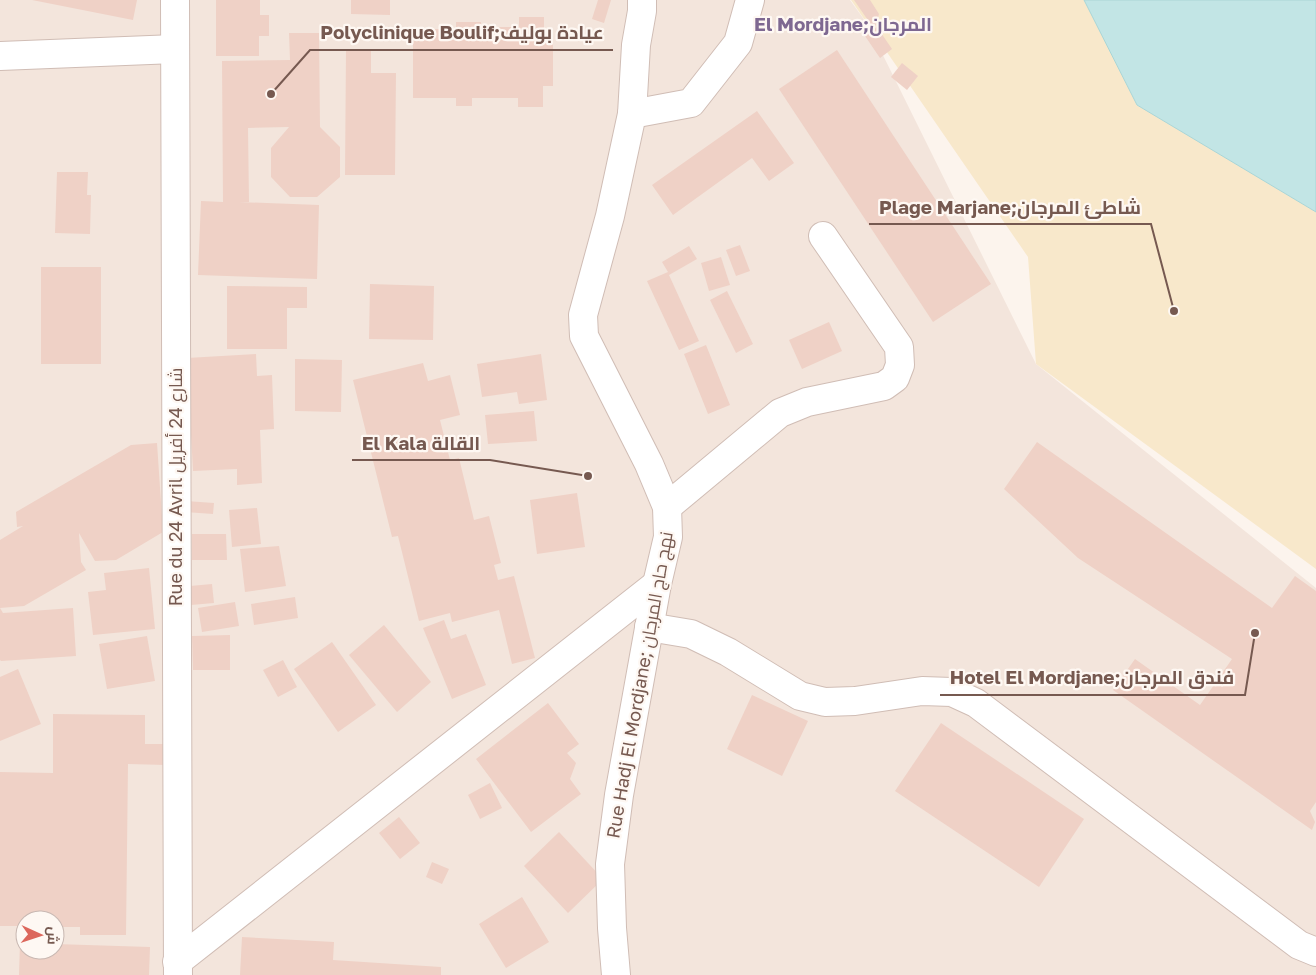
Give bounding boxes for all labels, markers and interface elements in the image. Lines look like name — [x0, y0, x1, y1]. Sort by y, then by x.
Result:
district label: El Mordjane;المرجان — [754, 12, 932, 36]
callout: Polyclinique Boulif;عيادة بوليف — [310, 16, 613, 50]
text: Polyclinique Boulif;عيادة بوليف — [320, 20, 604, 44]
callout: Plage Marjane;شاطئ المرجان — [869, 190, 1151, 224]
text: Plage Marjane;شاطئ المرجان — [879, 195, 1141, 219]
street label: Rue du 24 Avril شارع 24 أفريل — [164, 368, 188, 606]
callout: El Kala القالة — [352, 426, 490, 460]
text: El Kala القالة — [362, 431, 480, 454]
street label: Rue Hadj El Mordjane; نهج حاج المرجان — [601, 530, 679, 840]
callout: Hotel El Mordjane;فندق المرجان — [940, 661, 1245, 695]
text: Hotel El Mordjane;فندق المرجان — [950, 665, 1234, 689]
north arrow — [15, 910, 65, 960]
text: ش — [44, 926, 62, 945]

